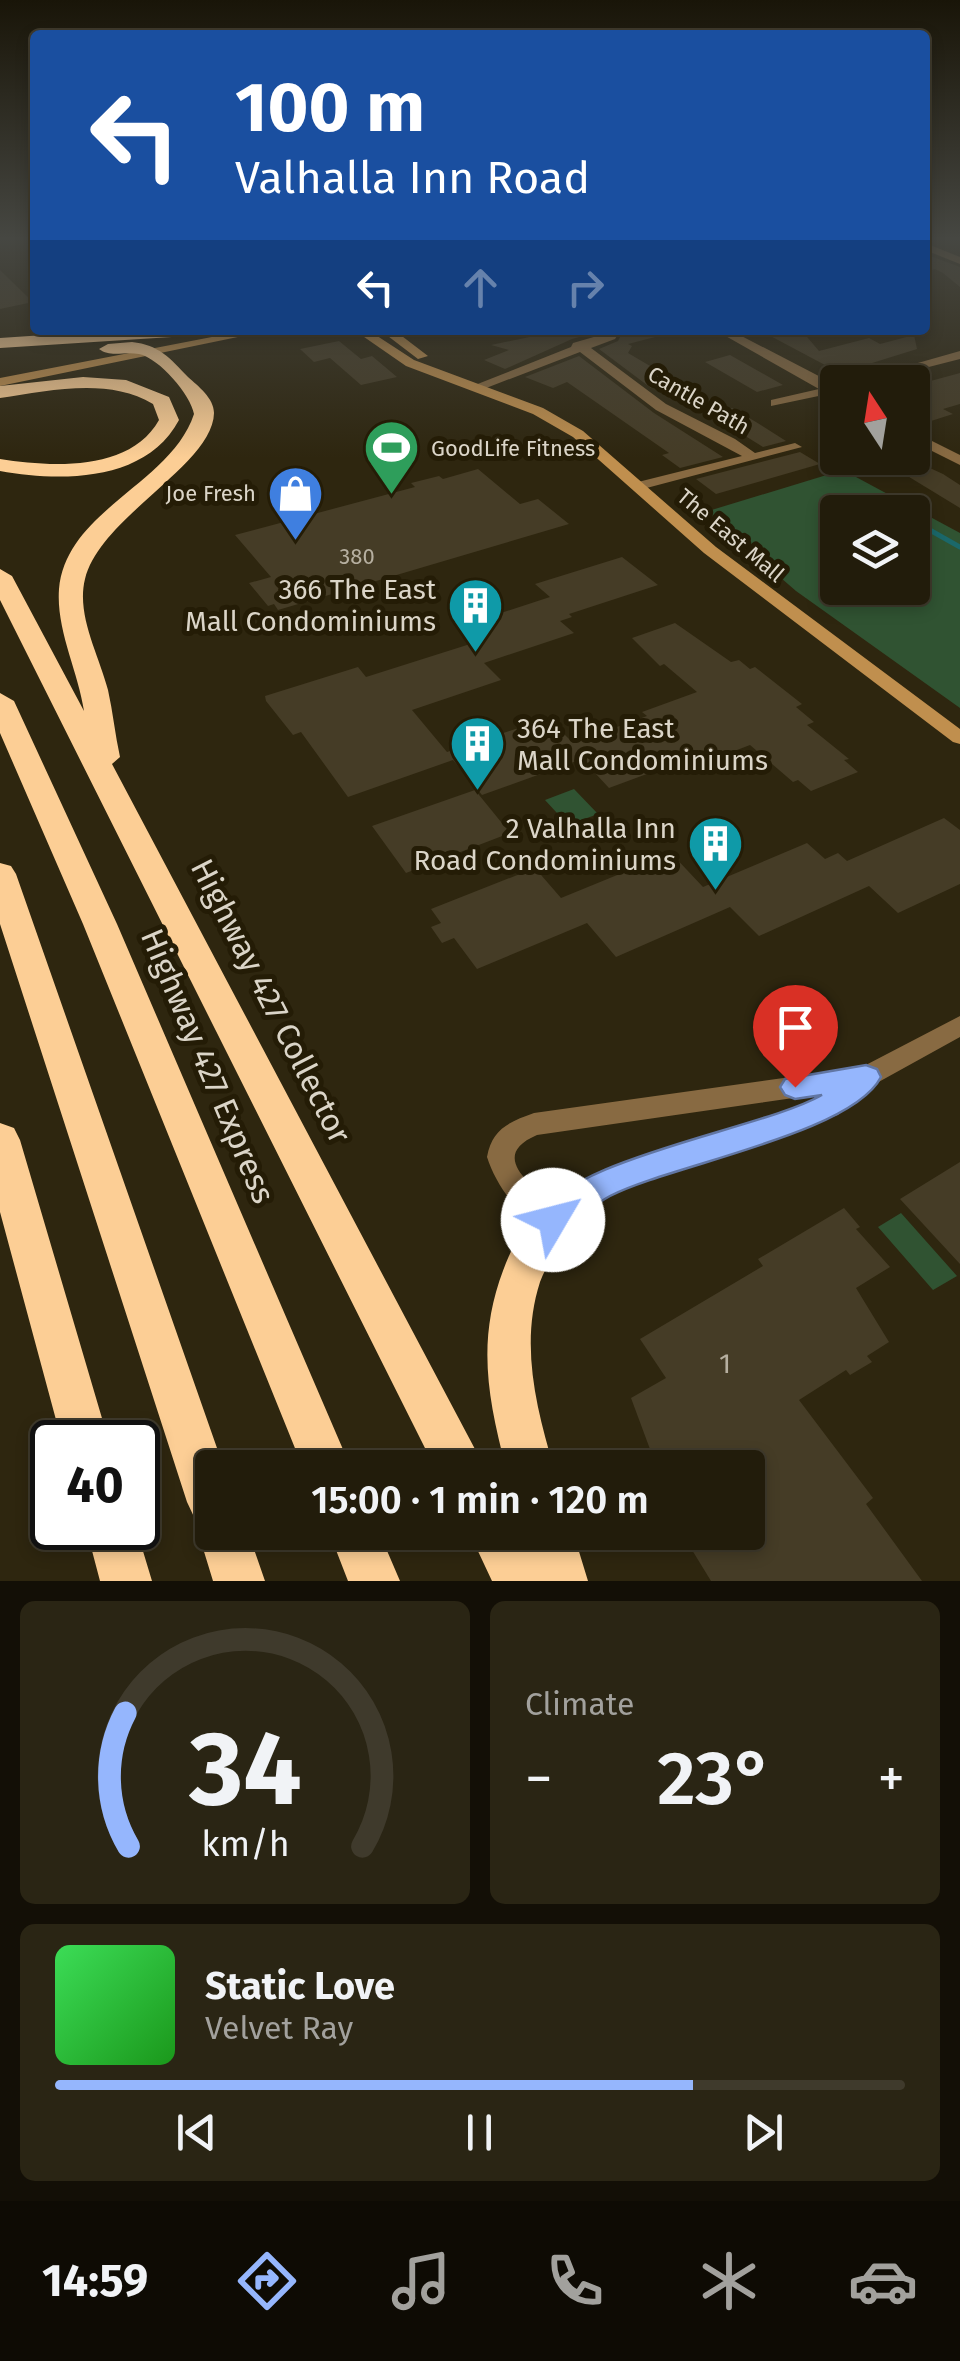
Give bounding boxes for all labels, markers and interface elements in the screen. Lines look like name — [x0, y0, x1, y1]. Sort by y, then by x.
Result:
text: 100 m — [235, 66, 425, 150]
icon: left — [70, 70, 200, 200]
text: Valhalla Inn Road — [235, 151, 590, 205]
icon: left — [348, 260, 403, 315]
icon: ahead — [453, 260, 508, 315]
icon: right — [558, 260, 613, 315]
street label: Cantle Path — [643, 360, 755, 440]
north arrow — [820, 365, 930, 475]
map controls — [820, 365, 930, 605]
sports icon: GoodLife Fitness — [362, 418, 422, 497]
place label: GoodLife Fitness — [431, 435, 595, 462]
shop icon: Joe Fresh — [265, 463, 325, 542]
place label: Joe Fresh — [166, 480, 256, 507]
street label: The East Mall — [672, 483, 790, 588]
button: layers — [820, 495, 930, 605]
house number: 380 — [339, 543, 375, 570]
place label: 366 The East Mall Condominiums — [185, 573, 437, 638]
building icon: 366 The East Mall Condominiums — [445, 575, 505, 654]
place label: 364 The East Mall Condominiums — [517, 712, 768, 777]
building icon: 364 The East Mall Condominiums — [448, 714, 508, 793]
place label: 2 Valhalla Inn Road Condominiums — [413, 812, 676, 877]
building icon: 2 Valhalla Inn Road Condominiums — [685, 814, 745, 893]
street label: Highway 427 Collector — [183, 853, 359, 1150]
street label: Highway 427 Express — [133, 923, 283, 1209]
pin — [753, 985, 838, 1088]
icon: arrive — [768, 1000, 823, 1055]
position arrow — [501, 1168, 605, 1272]
house number: 1 — [719, 1347, 731, 1380]
speed limit sign: 40 — [30, 1420, 160, 1550]
text: 15:00 · 1 min · 120 m — [311, 1477, 649, 1523]
text: Climate — [525, 1685, 634, 1723]
text: 34 — [188, 1707, 301, 1832]
text: 23° — [657, 1734, 773, 1824]
text: − — [525, 1746, 553, 1812]
text: + — [878, 1746, 905, 1812]
text: km/h — [201, 1823, 289, 1865]
text: Static Love — [205, 1963, 395, 2009]
text: Velvet Ray — [205, 2009, 353, 2047]
icon: previous — [169, 2105, 224, 2160]
icon: pause — [452, 2105, 507, 2160]
icon: next — [736, 2105, 791, 2160]
icon: directions — [232, 2246, 302, 2316]
icon: music — [386, 2246, 456, 2316]
icon: phone — [540, 2246, 610, 2316]
icon: climate — [694, 2246, 764, 2316]
icon: car — [848, 2246, 918, 2316]
text: 14:59 — [42, 2254, 148, 2308]

